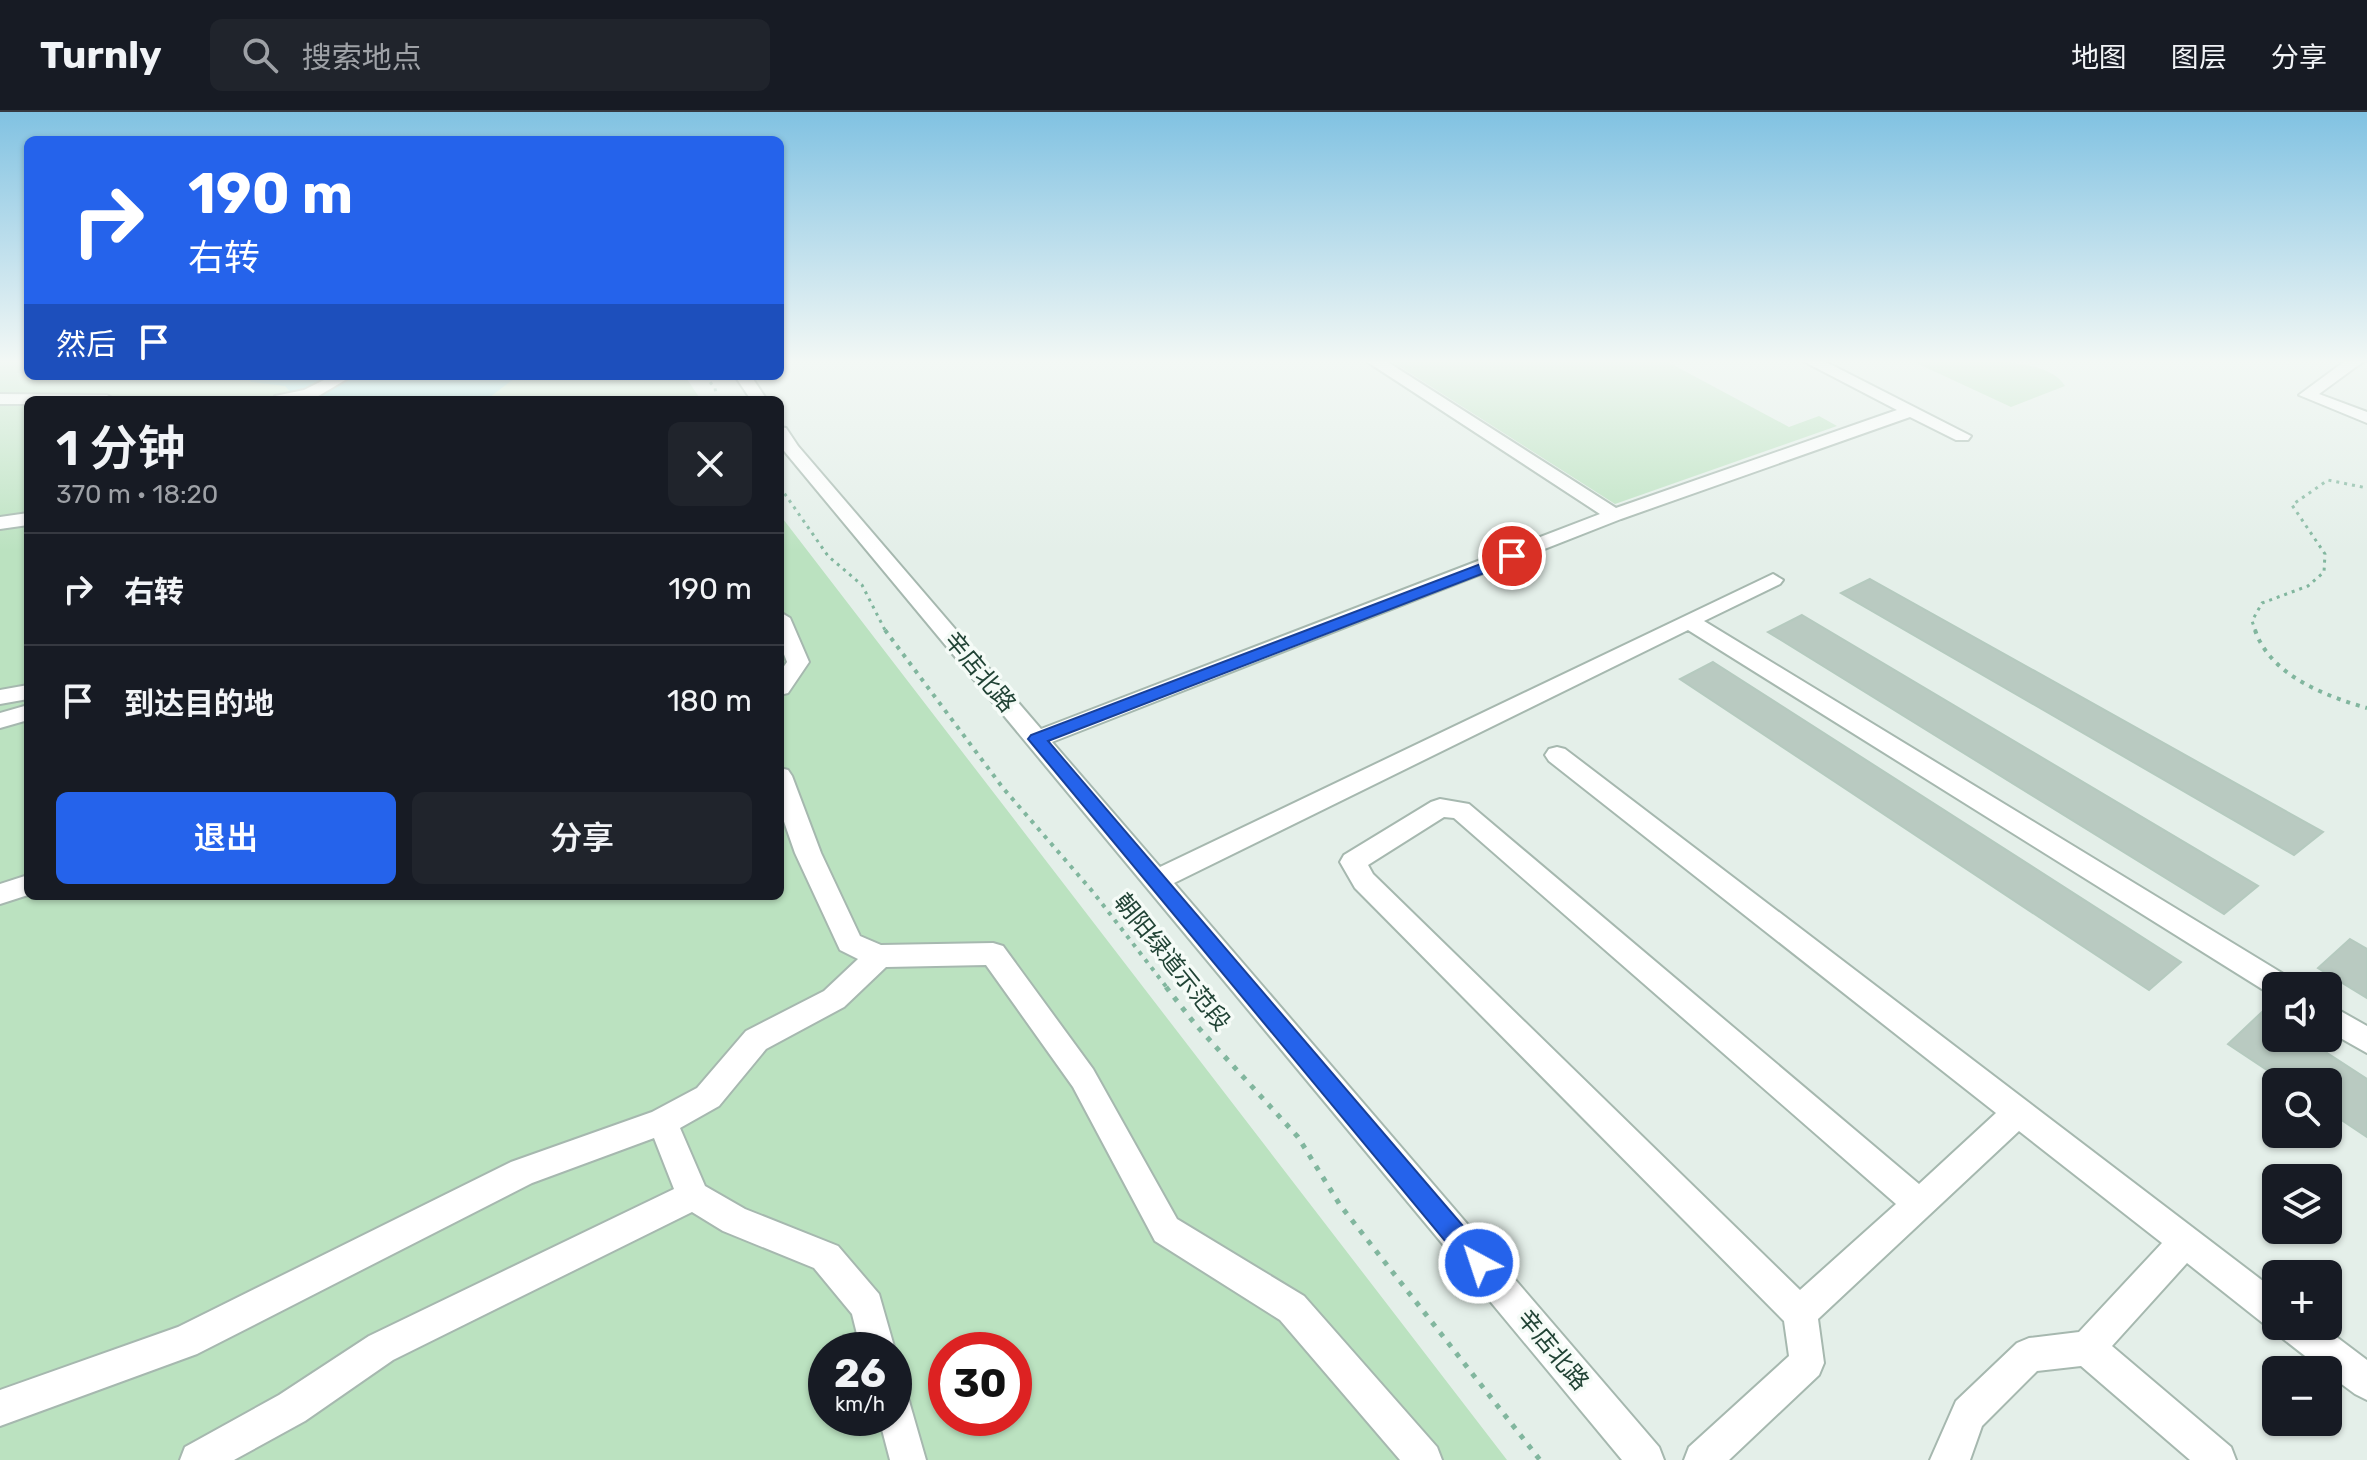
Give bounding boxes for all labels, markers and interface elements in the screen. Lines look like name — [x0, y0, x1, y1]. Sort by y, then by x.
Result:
search box — [210, 19, 770, 91]
text: Turnly — [40, 32, 162, 78]
icon: search — [238, 33, 282, 77]
text: 搜索地点 — [302, 40, 422, 76]
text: 地图 — [2071, 41, 2127, 74]
text: 图层 — [2171, 41, 2227, 74]
text: 分享 — [2271, 41, 2327, 74]
text: 190 m — [188, 161, 353, 227]
icon: right — [56, 168, 160, 272]
text: 右转 — [188, 236, 260, 279]
icon: arrive — [132, 320, 176, 364]
text: 然后 — [56, 327, 116, 363]
text: 1 分钟 — [56, 420, 186, 477]
button: close — [668, 422, 752, 506]
text: 370 m · 18:20 — [56, 479, 218, 510]
pin — [1478, 522, 1546, 590]
icon: arrive — [1490, 534, 1534, 578]
icon: right — [56, 567, 100, 611]
text: 190 m — [668, 571, 752, 607]
text: 右转 — [124, 574, 184, 610]
street label: 辛店北路 — [938, 626, 1022, 718]
icon: arrive — [56, 679, 100, 723]
text: 180 m — [667, 683, 752, 719]
text: 到达目的地 — [124, 686, 274, 722]
button: 退出 — [56, 792, 396, 884]
button: 分享 — [412, 792, 752, 884]
street label: 朝阳绿道示范段 — [1108, 888, 1236, 1036]
map controls — [2262, 972, 2342, 1436]
button: sound — [2262, 972, 2342, 1052]
button: search — [2262, 1068, 2342, 1148]
button: layers — [2262, 1164, 2342, 1244]
position arrow — [1437, 1221, 1521, 1305]
button: + — [2262, 1260, 2342, 1340]
street label: 辛店北路 — [1511, 1304, 1595, 1396]
speed limit sign: 30 — [928, 1332, 1032, 1436]
text: 26 — [834, 1350, 886, 1397]
button: − — [2262, 1356, 2342, 1436]
text: km/h — [835, 1392, 885, 1416]

